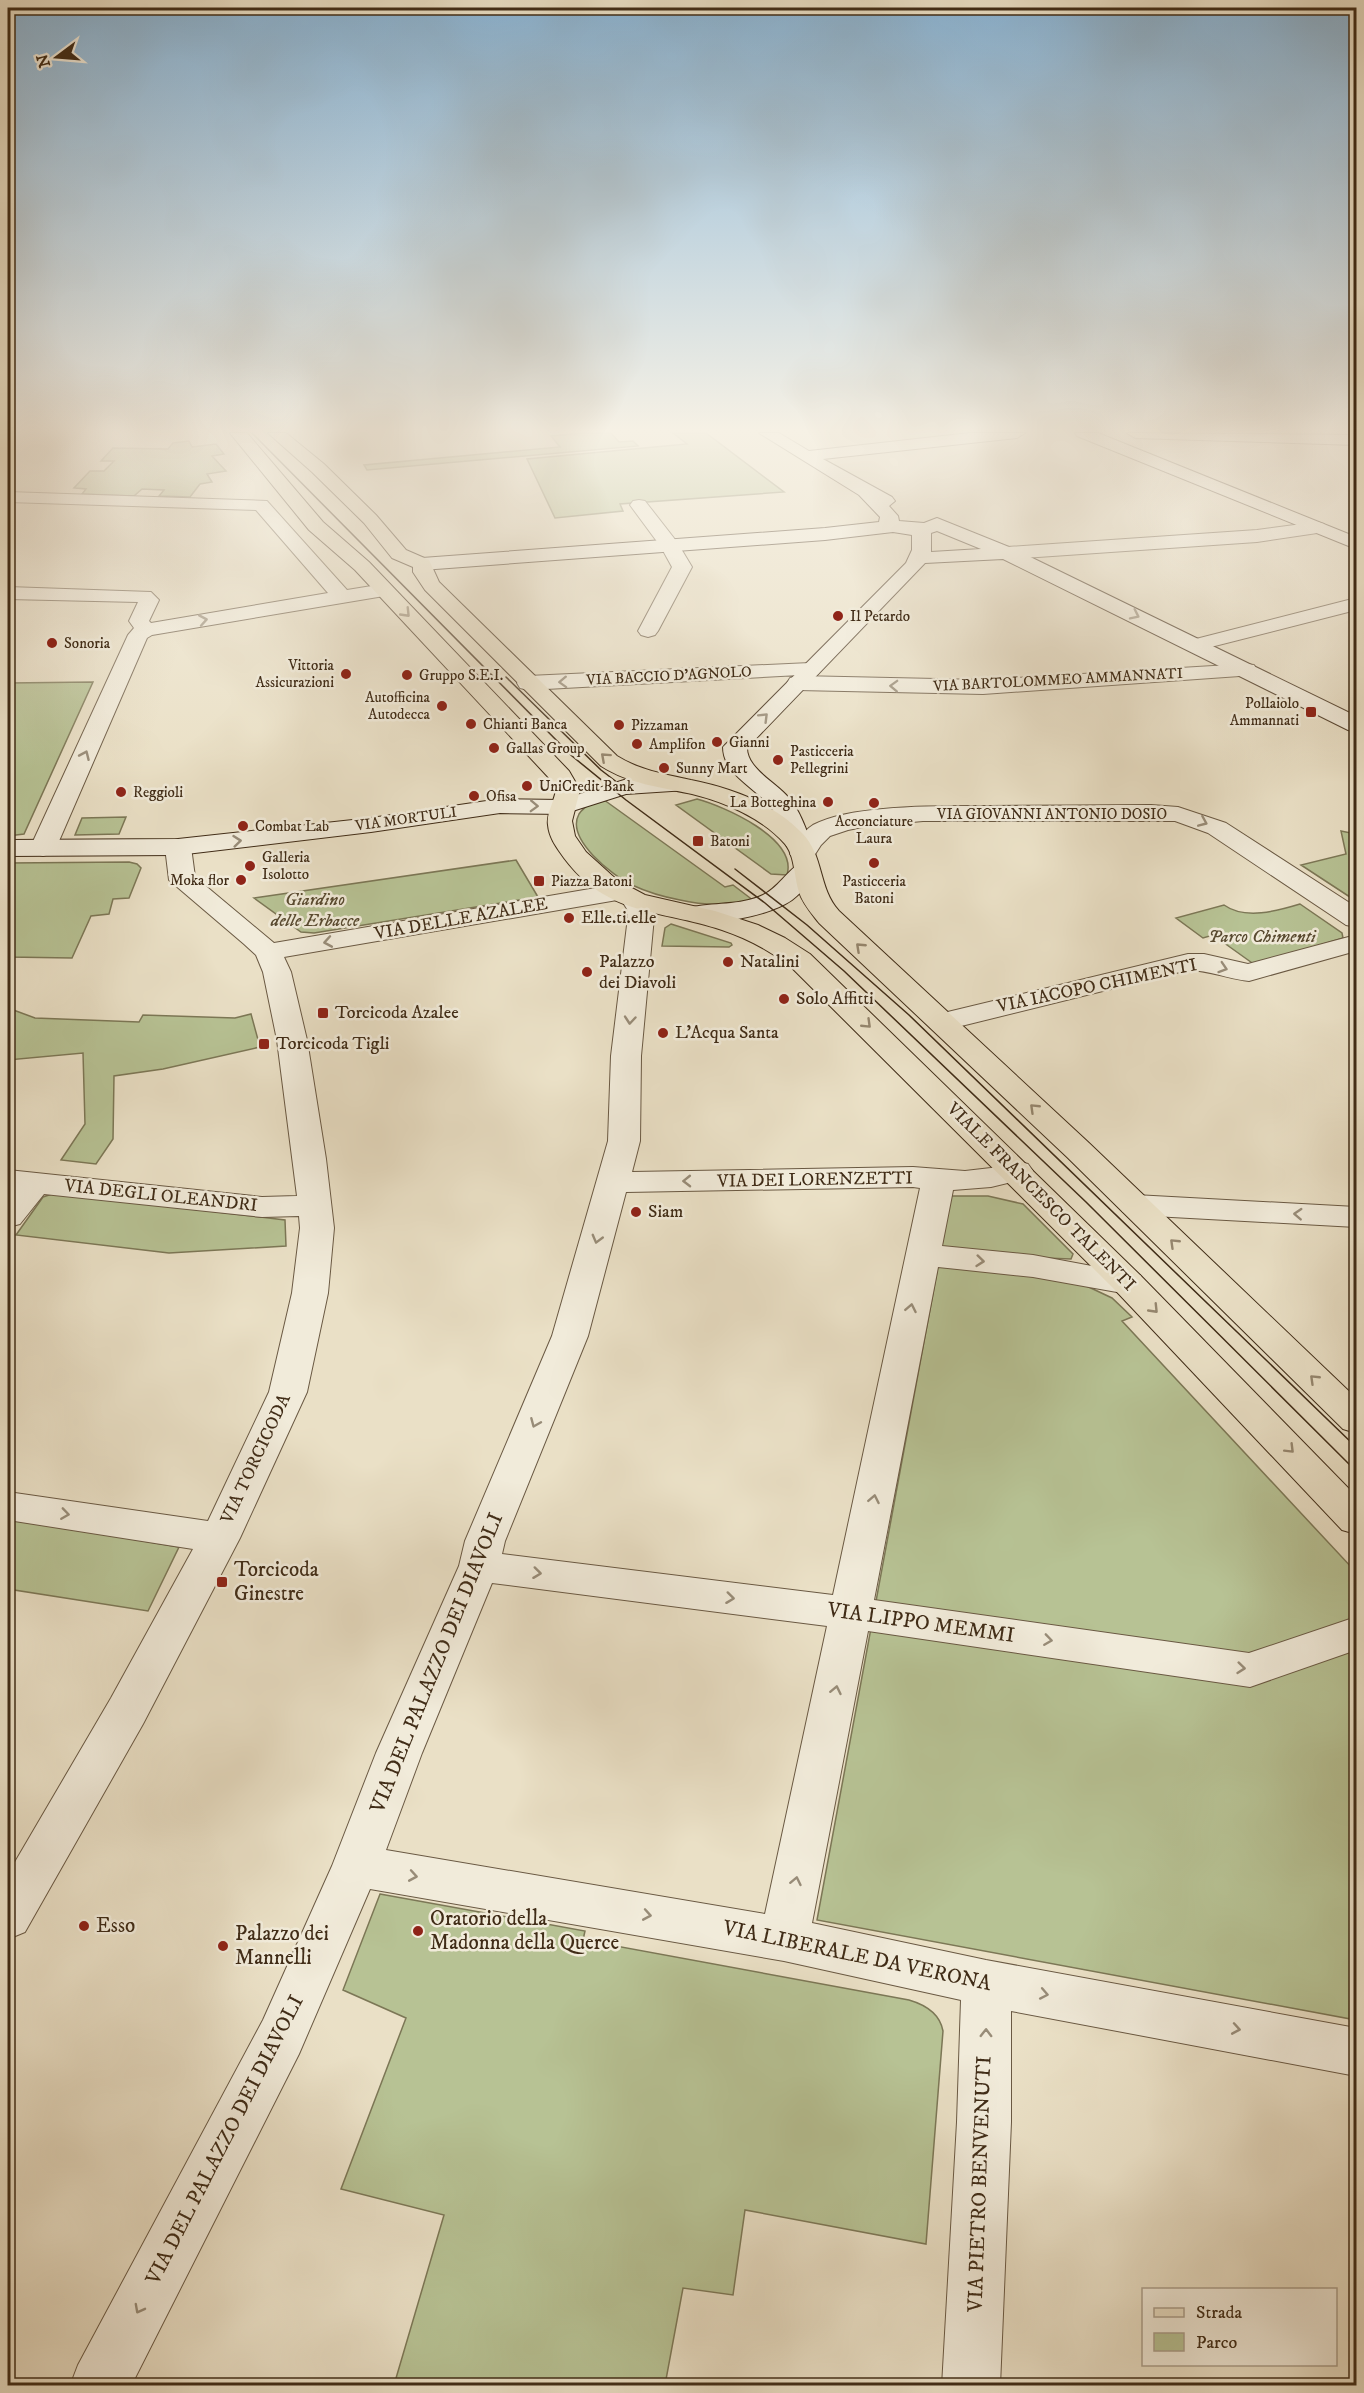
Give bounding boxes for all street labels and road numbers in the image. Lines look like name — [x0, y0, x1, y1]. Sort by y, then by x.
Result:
street label: VIA BACCIO D'AGNOLO — [585, 662, 752, 690]
street label: VIA BARTOLOMMEO AMMANNATI — [932, 664, 1183, 696]
street label: VIA MORTULI — [353, 802, 458, 836]
street label: VIA GIOVANNI ANTONIO DOSIO — [936, 805, 1167, 824]
street label: VIA DELLE AZALEE — [372, 893, 550, 945]
street label: VIA IACOPO CHIMENTI — [994, 954, 1199, 1018]
street label: VIALE FRANCESCO TALENTI — [941, 1097, 1140, 1296]
street label: VIA DEI LORENZETTI — [716, 1167, 913, 1193]
street label: VIA DEGLI OLEANDRI — [62, 1175, 259, 1217]
street label: VIA TORCICODA — [216, 1390, 296, 1528]
street label: VIA DEL PALAZZO DEI DIAVOLI — [364, 1509, 509, 1818]
street label: VIA LIPPO MEMMI — [825, 1597, 1016, 1649]
street label: VIA LIBERALE DA VERONA — [719, 1915, 994, 1997]
street label: VIA DEL PALAZZO DEI DIAVOLI — [140, 1991, 310, 2290]
street label: VIA PIETRO BENVENUTI — [963, 2055, 997, 2314]

